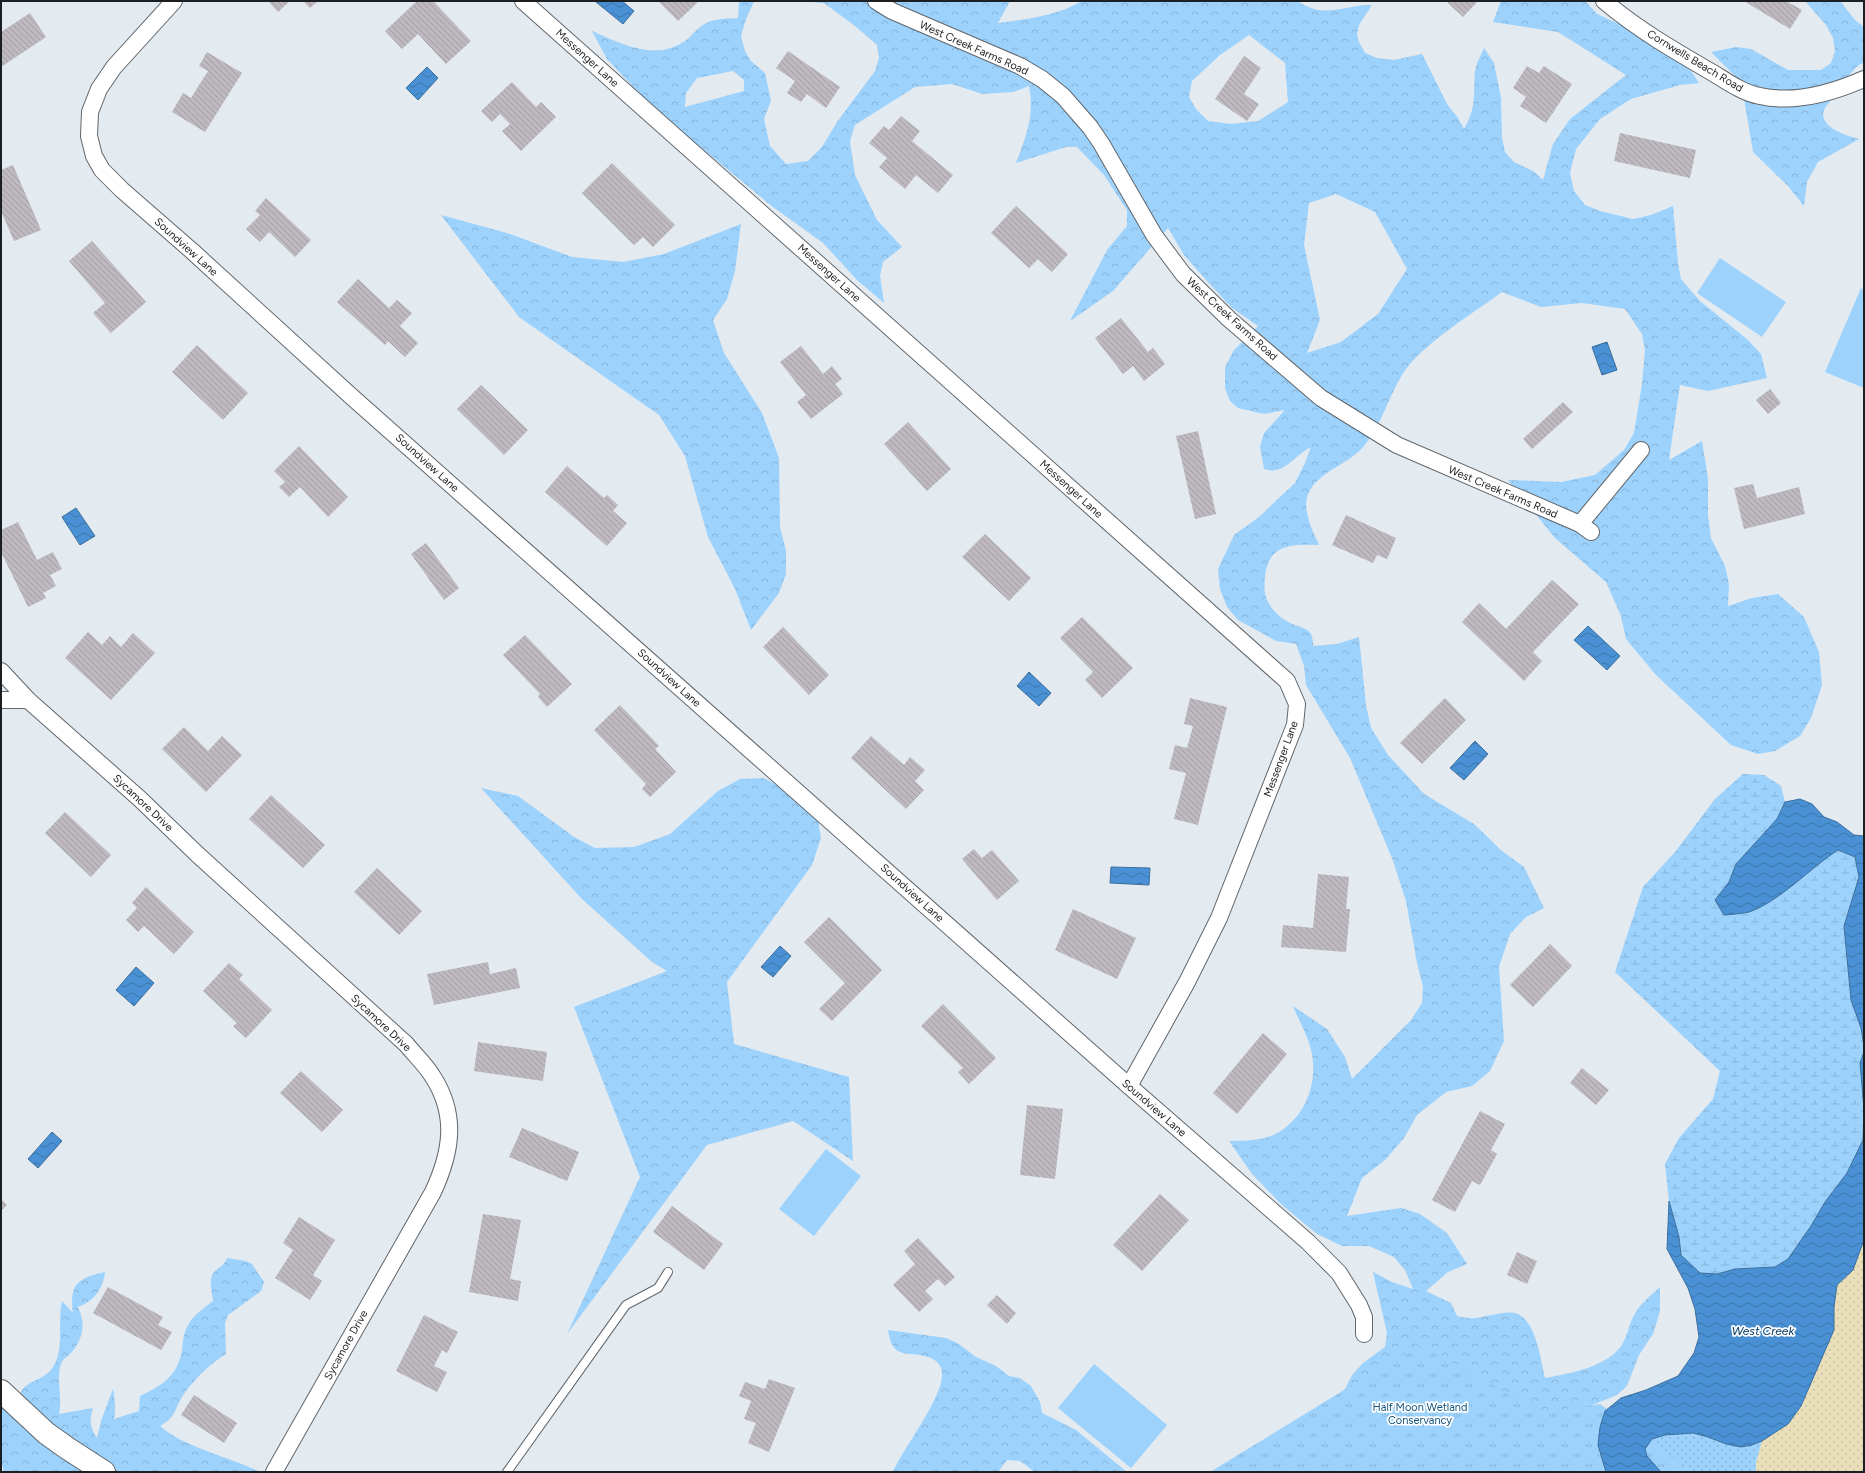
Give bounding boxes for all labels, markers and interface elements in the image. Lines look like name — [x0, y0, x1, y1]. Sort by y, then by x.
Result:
street label: West Creek Farms Road — [918, 18, 1030, 78]
street label: Messenger Lane — [553, 26, 621, 90]
street label: Cornwells Beach Road — [1645, 27, 1745, 95]
street label: Soundview Lane — [152, 215, 220, 279]
street label: Messenger Lane — [795, 241, 863, 305]
street label: West Creek Farms Road — [1184, 275, 1280, 363]
street label: Soundview Lane — [393, 431, 461, 495]
street label: Messenger Lane — [1037, 457, 1105, 521]
street label: West Creek Farms Road — [1446, 463, 1560, 521]
street label: Soundview Lane — [635, 646, 703, 710]
street label: Messenger Lane — [1261, 719, 1301, 799]
street label: Sycamore Drive — [110, 772, 176, 834]
street label: Soundview Lane — [878, 861, 946, 925]
street label: Sycamore Drive — [348, 992, 414, 1054]
street label: Soundview Lane — [1119, 1077, 1189, 1139]
street label: Sycamore Drive — [322, 1308, 370, 1382]
water label: West Creek — [1732, 1324, 1795, 1338]
park label: Half Moon Wetland Conservancy — [1373, 1401, 1467, 1427]

